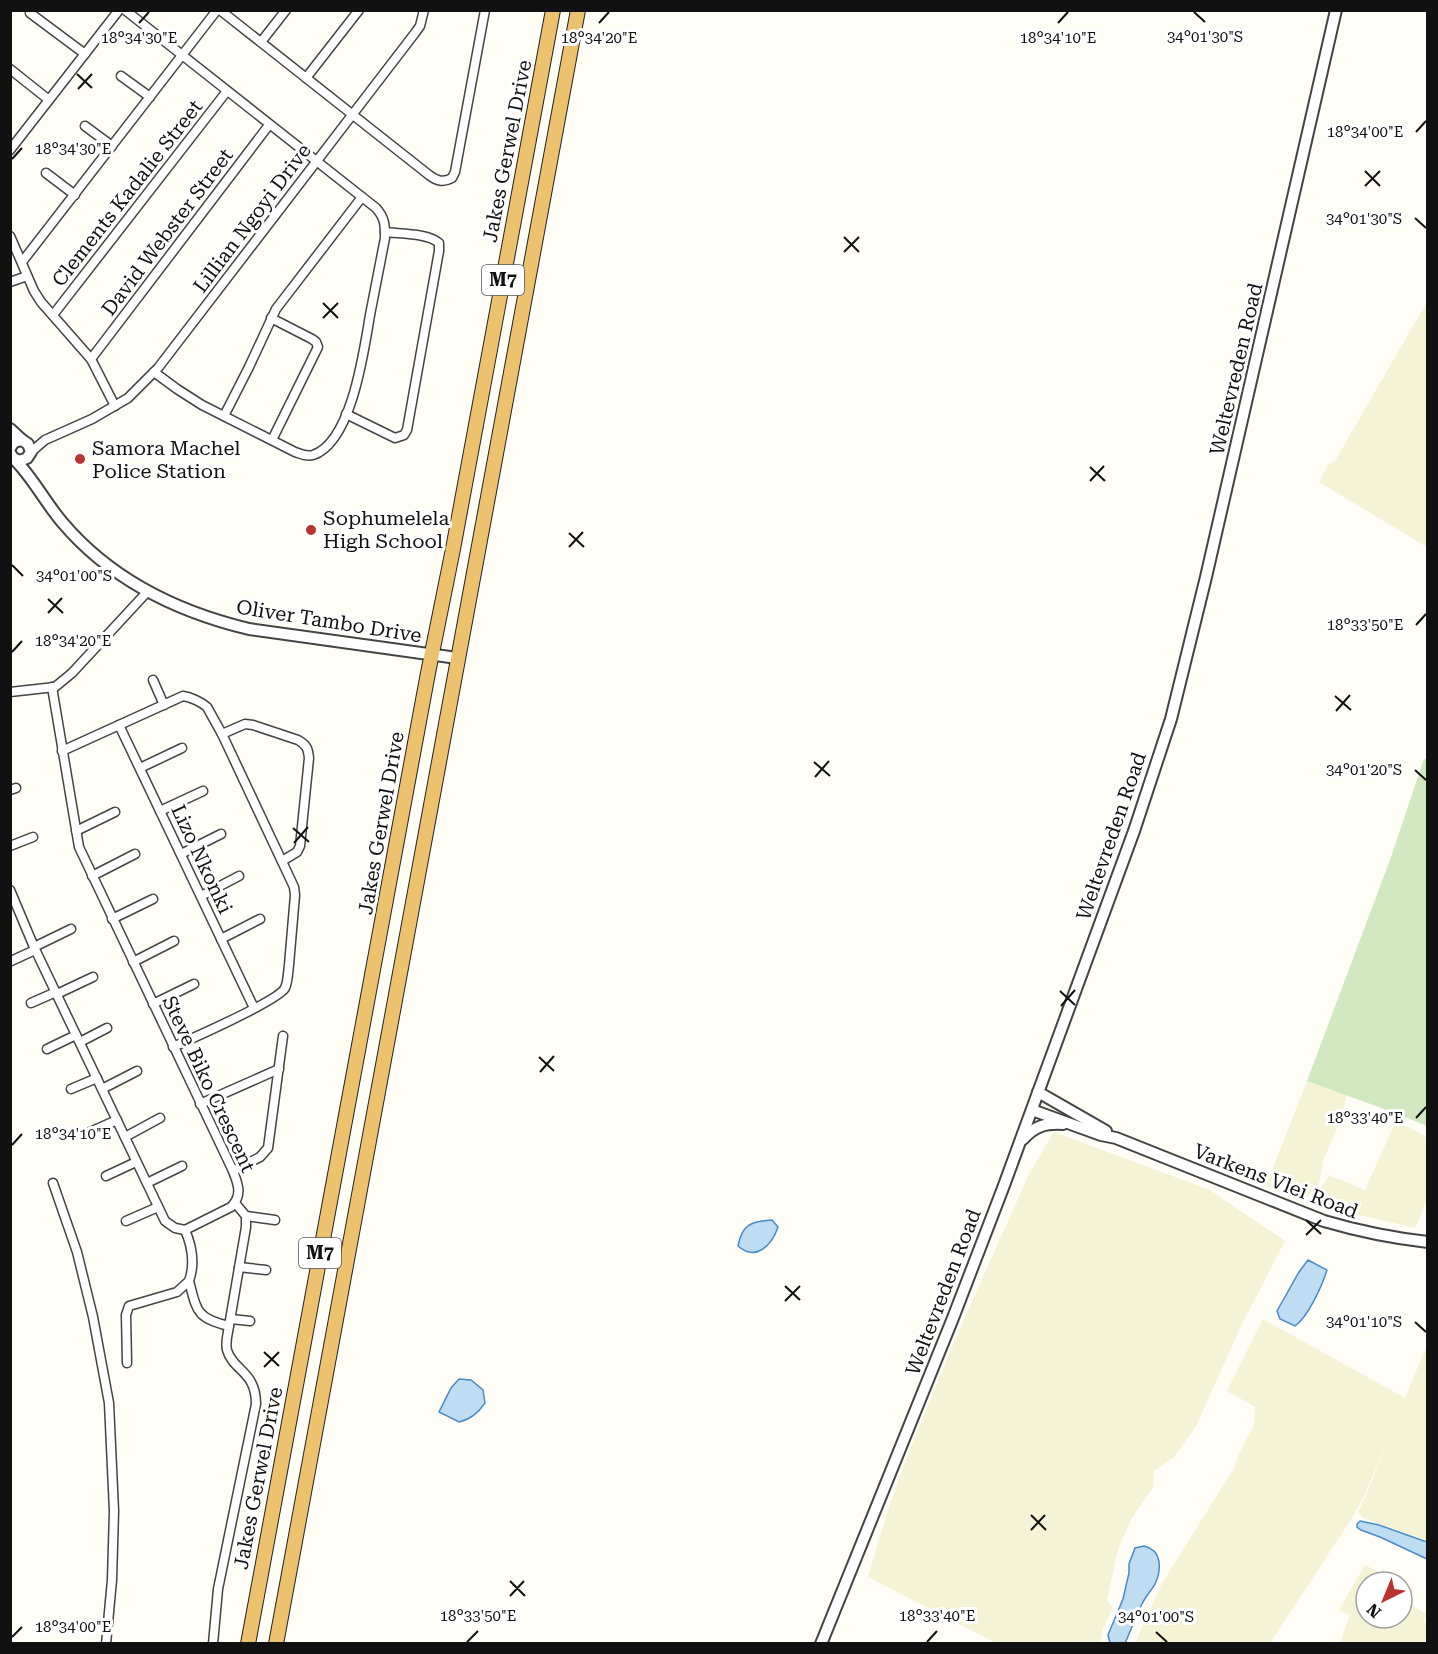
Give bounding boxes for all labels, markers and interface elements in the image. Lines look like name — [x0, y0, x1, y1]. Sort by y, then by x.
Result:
text: 34°01'30"S — [1167, 28, 1243, 46]
text: 18°34'30"E — [101, 29, 177, 47]
text: 18°34'20"E — [561, 29, 637, 47]
text: 18°34'10"E — [1020, 29, 1096, 47]
street label: Jakes Gerwel Drive — [478, 58, 536, 244]
street label: Clements Kadalie Street — [47, 95, 208, 291]
text: 18°34'00"E — [1327, 123, 1403, 141]
street label: Lillian Ngoyi Drive — [188, 139, 316, 297]
text: 18°34'30"E — [35, 140, 111, 158]
street label: David Webster Street — [96, 143, 238, 320]
text: 34°01'30"S — [1326, 210, 1402, 228]
road number: M7 — [482, 265, 524, 295]
street label: Weltevreden Road — [1205, 280, 1268, 457]
place label: Samora Machel Police Station — [92, 436, 240, 483]
marker: Samora Machel Police Station — [73, 452, 87, 466]
place label: Sophumelela High School — [323, 506, 449, 553]
marker: Sophumelela High School — [304, 523, 318, 537]
text: 34°01'00"S — [36, 567, 112, 585]
street label: Oliver Tambo Drive — [235, 595, 423, 647]
text: 18°33'50"E — [1327, 616, 1403, 634]
text: 18°34'20"E — [35, 632, 111, 650]
street label: Jakes Gerwel Drive — [353, 730, 409, 916]
street label: Weltevreden Road — [1071, 749, 1151, 923]
text: 34°01'20"S — [1326, 761, 1402, 779]
street label: Lizo Nkonki — [166, 801, 238, 917]
street label: Steve Biko Crescent — [158, 992, 261, 1177]
text: 18°33'40"E — [1327, 1109, 1403, 1127]
text: 18°34'10"E — [35, 1125, 111, 1143]
street label: Varkens Vlei Road — [1190, 1139, 1362, 1223]
street label: Weltevreden Road — [900, 1205, 986, 1378]
road number: M7 — [299, 1238, 341, 1268]
text: 34°01'10"S — [1326, 1313, 1402, 1331]
street label: Jakes Gerwel Drive — [229, 1385, 287, 1571]
north arrow — [1354, 1570, 1414, 1630]
text: N — [1363, 1599, 1385, 1622]
text: 18°33'50"E — [440, 1607, 516, 1625]
text: 18°33'40"E — [899, 1607, 975, 1625]
text: 34°01'00"S — [1118, 1608, 1194, 1626]
text: 18°34'00"E — [35, 1618, 111, 1636]

